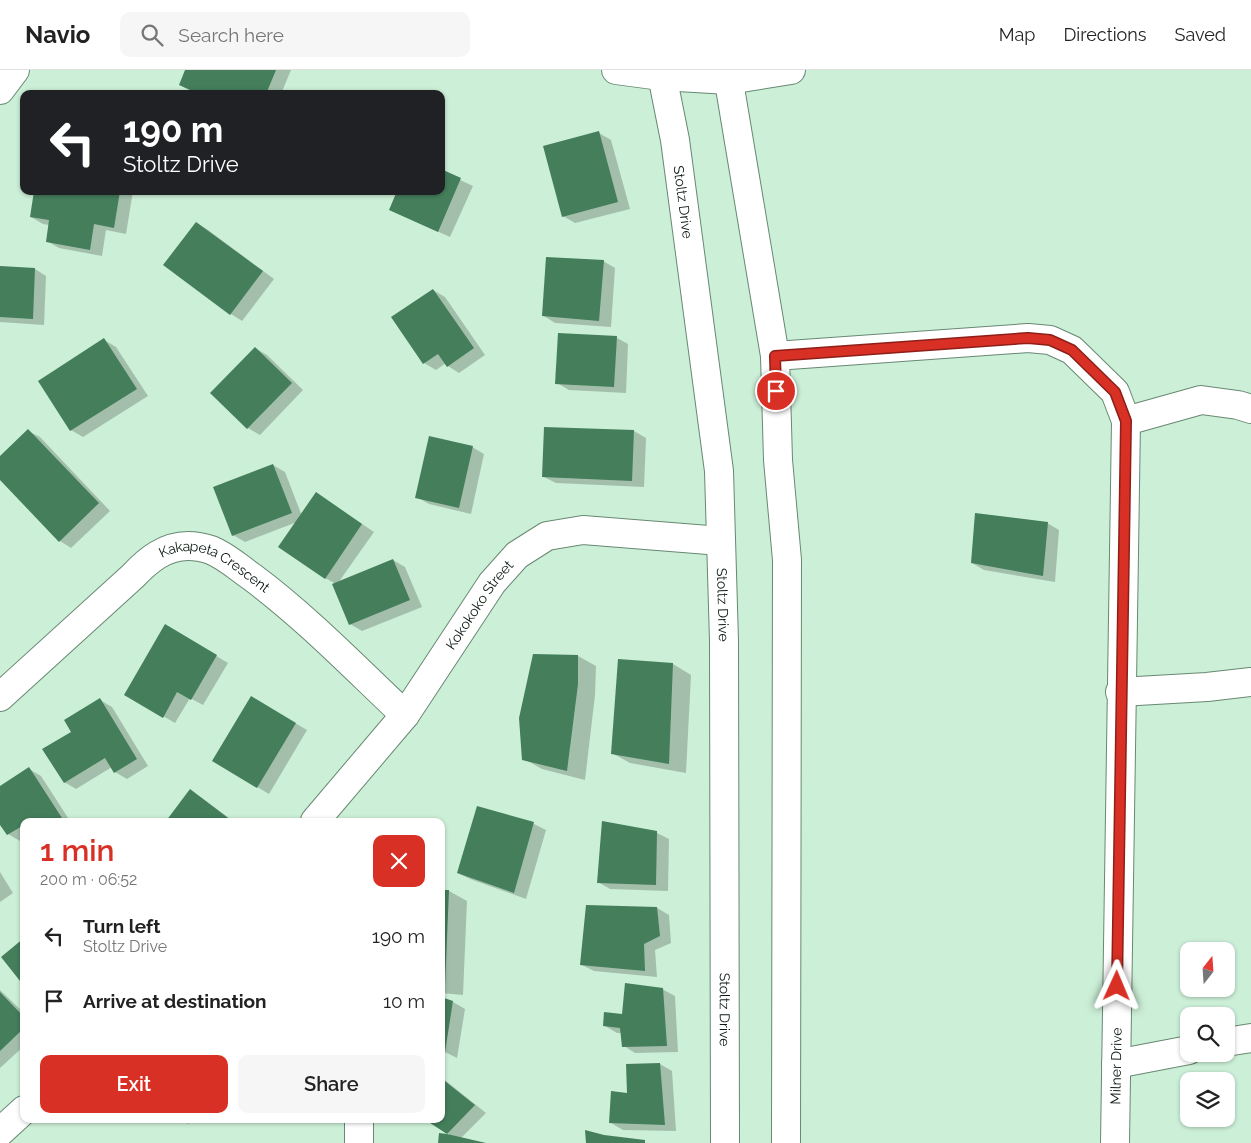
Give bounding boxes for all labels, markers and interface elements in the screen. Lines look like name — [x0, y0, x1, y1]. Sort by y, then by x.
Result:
search box — [120, 12, 470, 57]
text: Navio — [25, 20, 90, 49]
icon: search — [138, 21, 166, 49]
text: Search here — [178, 24, 284, 46]
text: Map — [999, 24, 1035, 45]
text: Directions — [1063, 24, 1147, 45]
text: Saved — [1175, 24, 1226, 45]
text: 190 m — [123, 109, 223, 150]
icon: left — [40, 110, 105, 175]
text: Stoltz Drive — [123, 151, 239, 177]
street label: Stoltz Drive — [670, 164, 696, 240]
pin — [755, 370, 797, 412]
icon: arrive — [762, 377, 790, 405]
street label: Kakapeta Crescent — [156, 538, 273, 596]
street label: Kokokoko Street — [442, 557, 517, 652]
street label: Stoltz Drive — [714, 568, 732, 642]
text: 1 min — [40, 833, 115, 868]
button: close — [373, 835, 425, 887]
text: 200 m · 06:52 — [40, 870, 137, 889]
text: Turn left — [83, 915, 160, 937]
icon: left — [40, 922, 68, 950]
text: 190 m — [372, 925, 425, 947]
text: Stoltz Drive — [83, 937, 167, 956]
north arrow — [1180, 942, 1235, 998]
map controls — [1180, 942, 1235, 1127]
position arrow — [1090, 959, 1142, 1011]
street label: Stoltz Drive — [717, 973, 733, 1047]
icon: arrive — [40, 987, 68, 1015]
text: Arrive at destination — [83, 990, 267, 1012]
text: 10 m — [383, 990, 425, 1012]
button: search — [1180, 1007, 1235, 1062]
street label: Milner Drive — [1107, 1027, 1125, 1105]
button: Exit — [40, 1055, 228, 1113]
button: Share — [238, 1055, 425, 1113]
button: layers — [1180, 1072, 1235, 1127]

